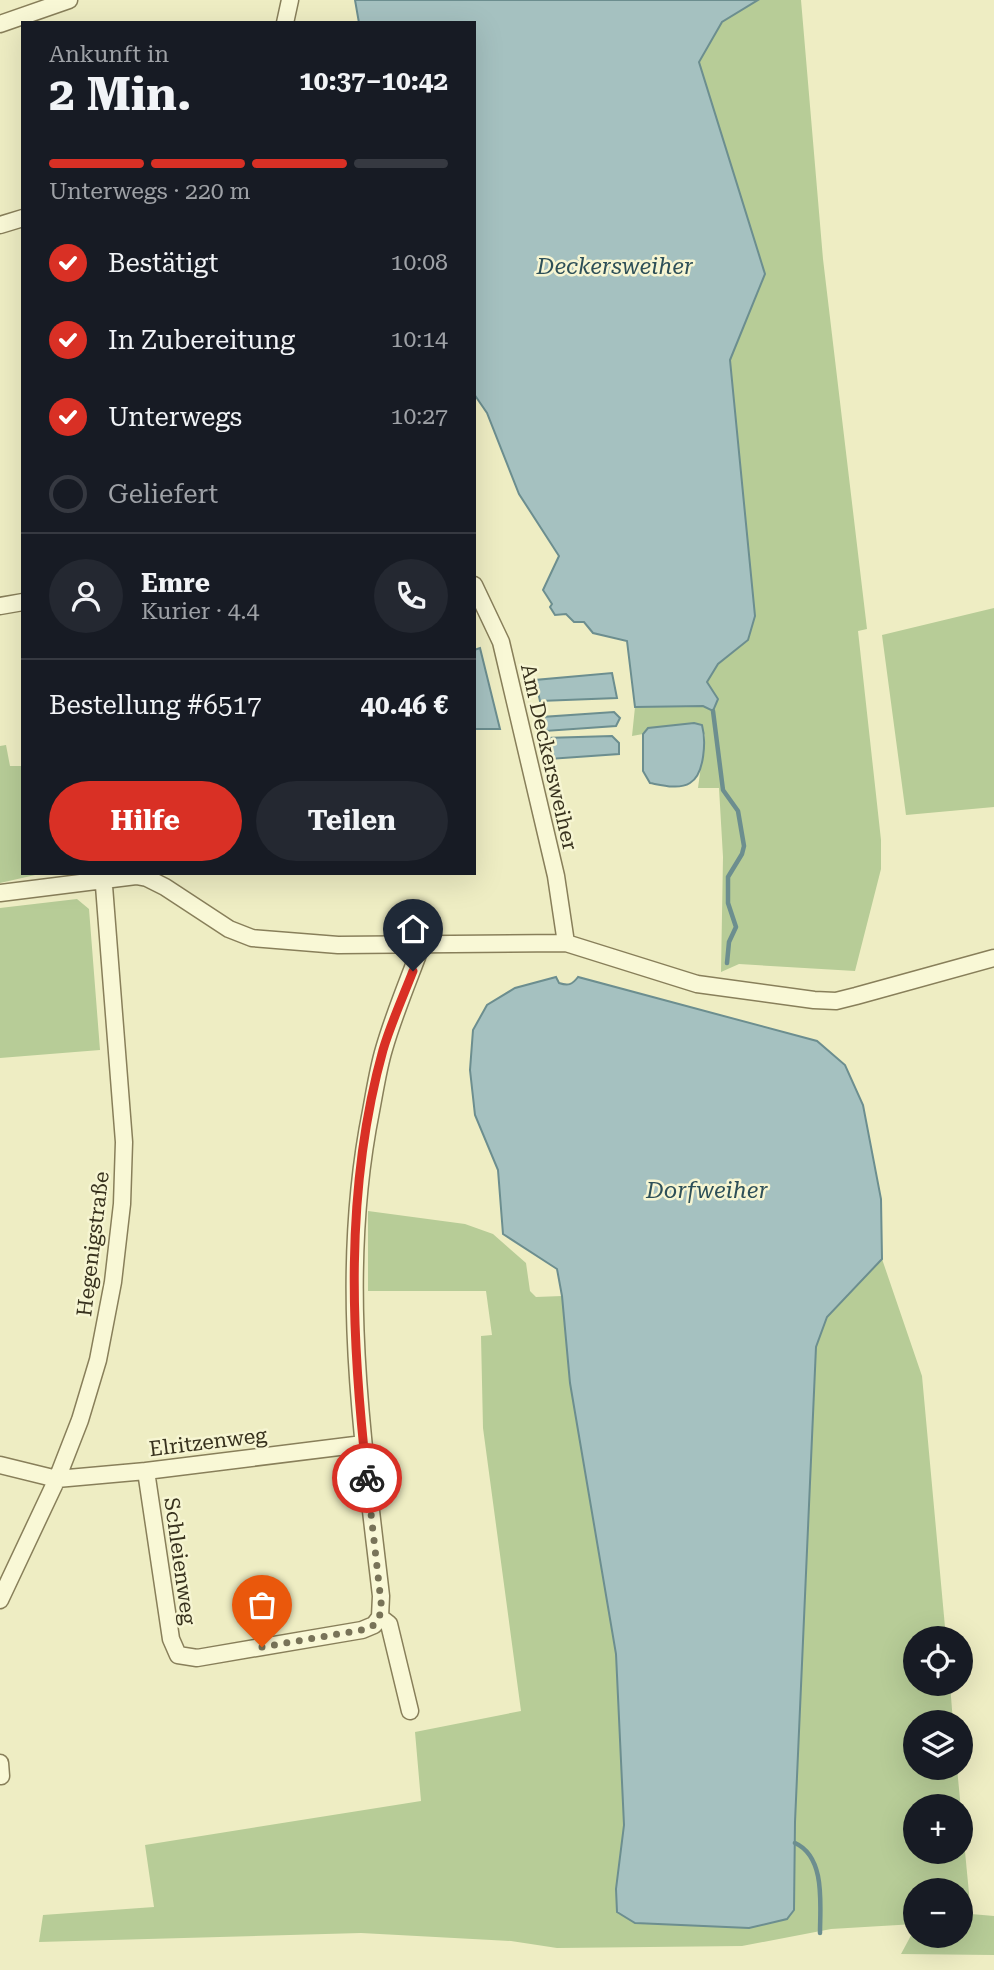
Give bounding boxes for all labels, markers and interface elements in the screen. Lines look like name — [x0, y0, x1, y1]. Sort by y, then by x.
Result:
text: Ankunft in — [49, 41, 169, 68]
text: 10:37–10:42 — [299, 66, 448, 96]
text: 2 Min. — [49, 67, 191, 121]
text: Unterwegs · 220 m — [49, 178, 251, 205]
icon: check — [49, 244, 87, 282]
text: Bestätigt — [108, 248, 218, 278]
text: 10:08 — [391, 249, 448, 276]
water label: Deckersweiher — [536, 253, 694, 280]
icon: check — [49, 321, 87, 359]
text: In Zubereitung — [108, 325, 295, 355]
text: 10:14 — [391, 326, 448, 353]
icon: check — [49, 398, 87, 436]
text: Unterwegs — [108, 402, 242, 432]
text: 10:27 — [391, 403, 448, 430]
text: Geliefert — [108, 479, 218, 509]
button: person — [49, 559, 123, 633]
button: phone — [374, 559, 448, 633]
text: Emre — [141, 568, 210, 598]
text: Kurier · 4.4 — [141, 598, 259, 625]
street label: Am Deckersweiher — [516, 661, 582, 853]
text: Bestellung #6517 — [49, 690, 262, 720]
text: 40.46 € — [360, 690, 448, 720]
button: Hilfe — [49, 781, 242, 861]
button: Teilen — [256, 781, 448, 861]
pin — [383, 899, 443, 971]
icon: home — [394, 910, 432, 948]
street label: Hegenigstraße — [72, 1170, 114, 1318]
water label: Dorfweiher — [645, 1177, 768, 1204]
street label: Elritzenweg — [148, 1423, 268, 1461]
courier — [332, 1443, 402, 1513]
icon: bike — [348, 1459, 386, 1497]
street label: Schleienweg — [159, 1496, 201, 1626]
pin — [232, 1575, 292, 1647]
icon: bag — [243, 1586, 281, 1624]
map controls — [903, 1626, 973, 1948]
button: locate — [903, 1626, 973, 1696]
button: layers — [903, 1710, 973, 1780]
button: + — [903, 1794, 973, 1864]
button: − — [903, 1878, 973, 1948]

